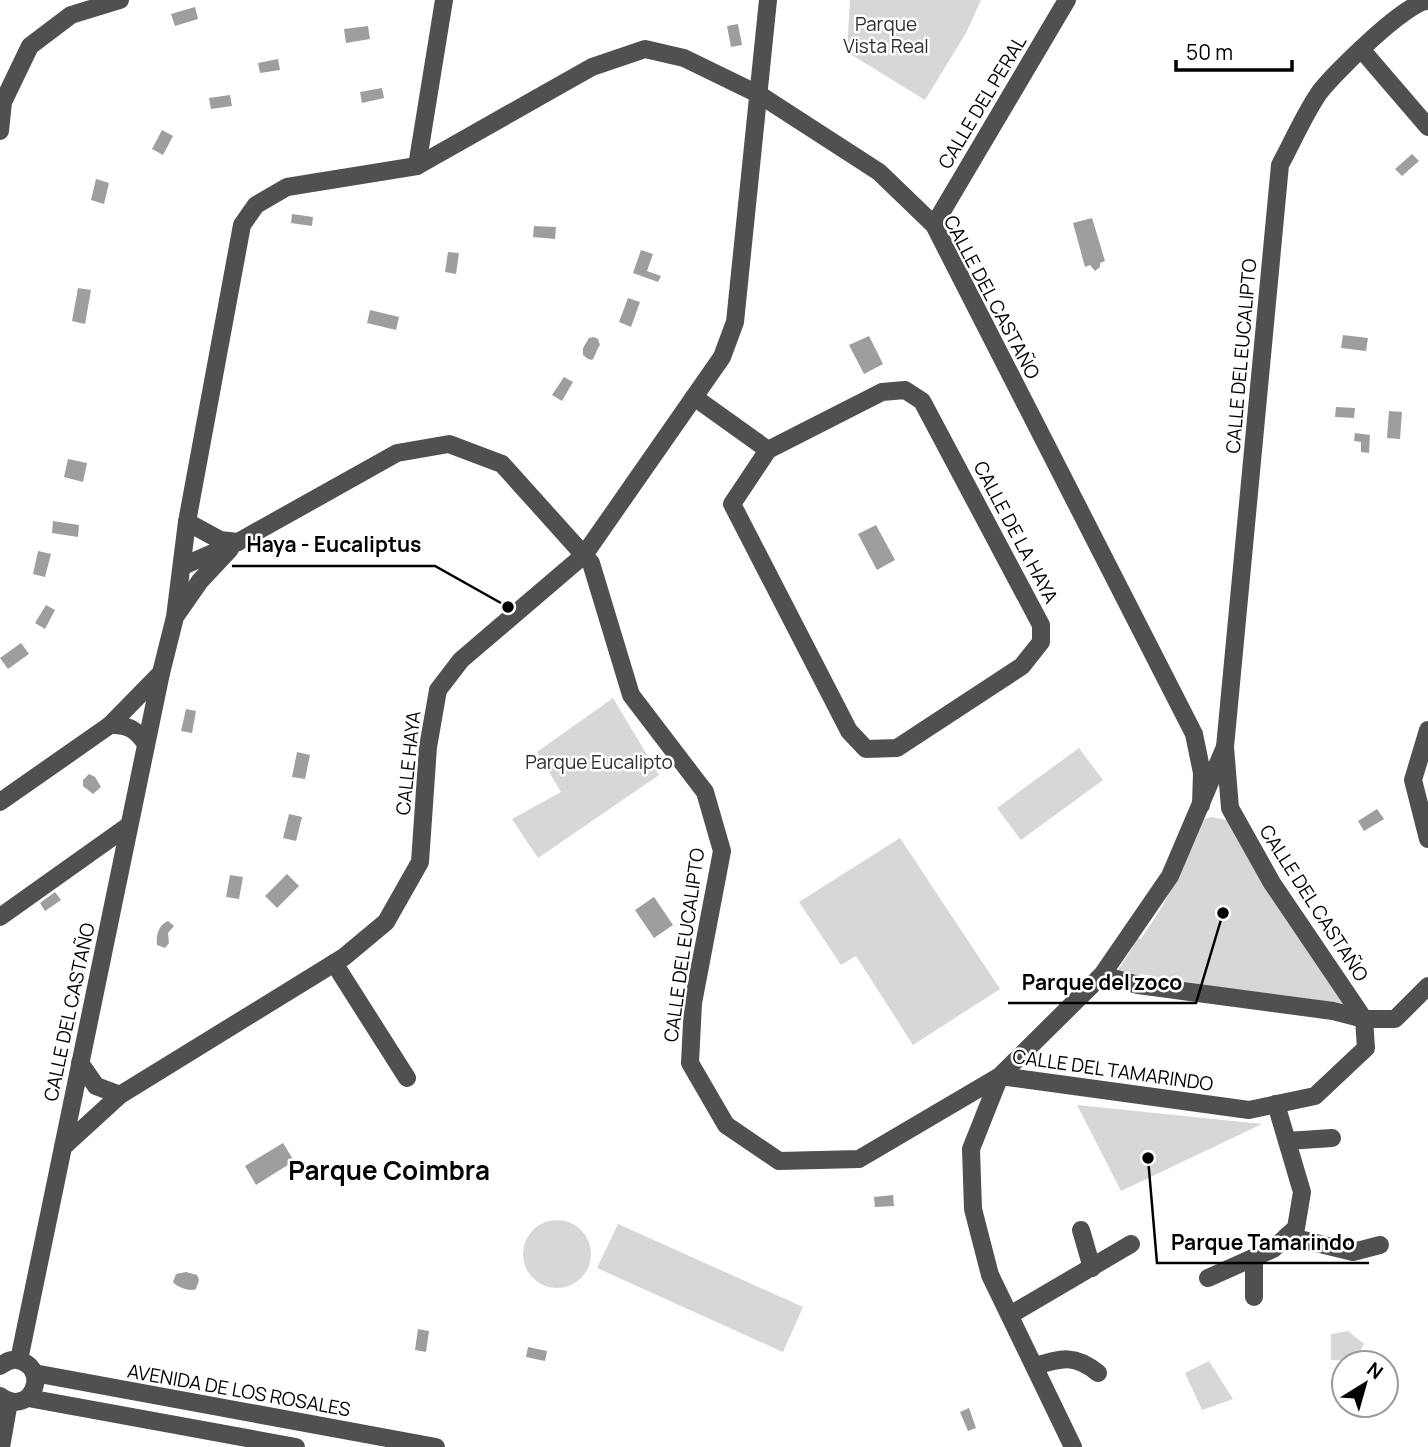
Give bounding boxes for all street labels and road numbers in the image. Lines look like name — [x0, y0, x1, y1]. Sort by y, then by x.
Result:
street label: CALLE DEL PERAL — [932, 30, 1032, 174]
street label: CALLE DEL CASTAÑO — [938, 211, 1046, 384]
street label: CALLE DEL EUCALIPTO — [1220, 257, 1262, 455]
street label: CALLE DE LA HAYA — [968, 456, 1064, 608]
street label: CALLE HAYA — [390, 710, 426, 816]
street label: CALLE DEL CASTAÑO — [1254, 820, 1375, 987]
street label: CALLE DEL EUCALIPTO — [658, 846, 711, 1044]
street label: CALLE DEL CASTAÑO — [37, 920, 101, 1104]
street label: CALLE DEL TAMARINDO — [1011, 1043, 1215, 1097]
street label: AVENIDA DE LOS ROSALES — [126, 1358, 353, 1422]

